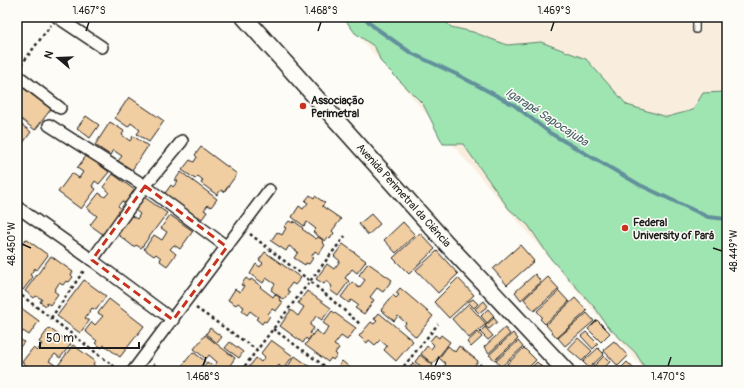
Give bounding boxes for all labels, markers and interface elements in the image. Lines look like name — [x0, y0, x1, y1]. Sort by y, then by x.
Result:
text: 1.467°S — [72, 5, 106, 17]
text: 1.468°S — [305, 5, 338, 17]
text: 1.469°S — [537, 5, 571, 17]
north arrow — [38, 38, 78, 78]
text: N — [42, 49, 57, 61]
water label: Igarapé Sapocajuba — [502, 85, 592, 151]
place label: Associação Perimetral — [311, 94, 364, 120]
marker: Associação Perimetral — [298, 101, 308, 111]
street label: Avenida Perimetral da Ciência — [354, 141, 454, 250]
place label: Federal University of Pará — [633, 216, 714, 242]
text: 48.450°W — [6, 222, 18, 266]
marker: Federal University of Pará — [620, 223, 630, 233]
text: 48.449°W — [728, 229, 740, 272]
scale bar — [40, 324, 139, 350]
text: 50 m — [46, 331, 74, 346]
text: 1.468°S — [187, 371, 220, 383]
text: 1.469°S — [418, 371, 452, 383]
text: 1.470°S — [651, 371, 685, 383]

